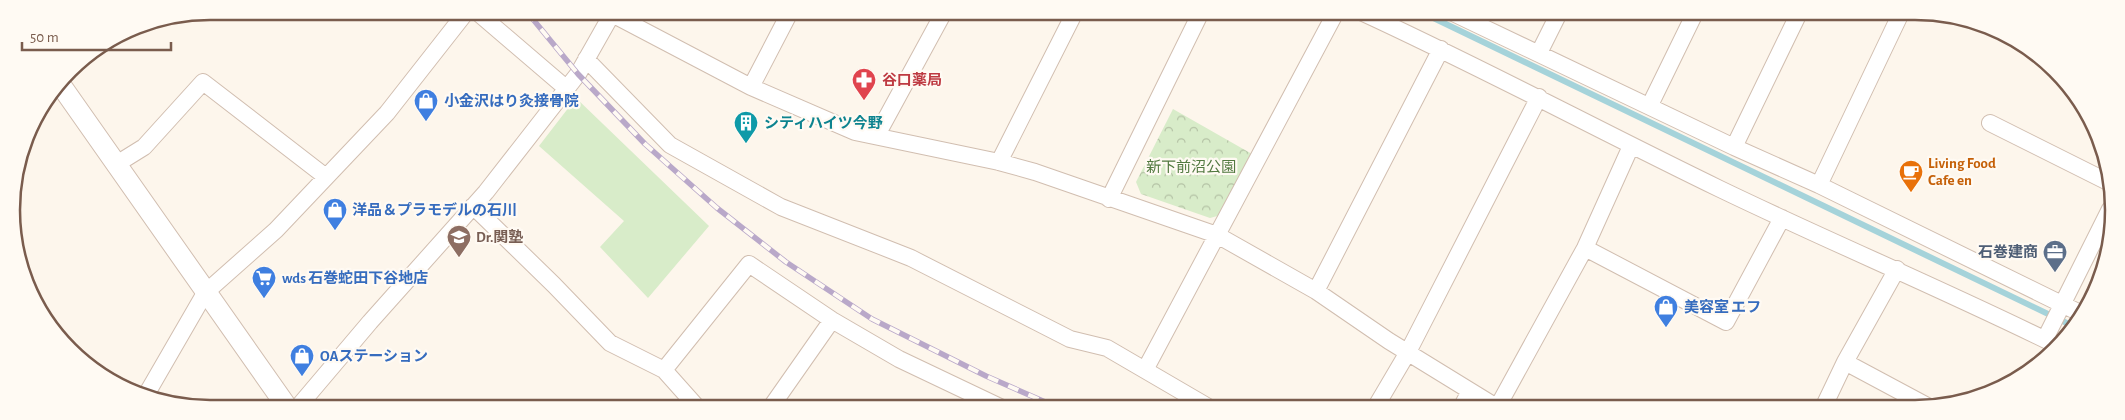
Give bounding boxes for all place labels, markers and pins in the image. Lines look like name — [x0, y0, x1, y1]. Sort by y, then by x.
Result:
pharmacy icon: 谷口薬局 — [851, 67, 877, 101]
place label: 谷口薬局 — [882, 72, 942, 88]
shop icon: 小金沢はり灸接骨院 — [413, 88, 439, 122]
place label: 小金沢はり灸接骨院 — [444, 93, 579, 109]
building icon: シティハイツ今野 — [733, 110, 759, 144]
place label: シティハイツ今野 — [764, 115, 883, 131]
place label: Living Food Cafe en — [1928, 156, 1996, 188]
cafe icon: Living Food Cafe en — [1898, 159, 1924, 193]
shop icon: 洋品＆プラモデルの石川 — [322, 197, 348, 231]
place label: 洋品＆プラモデルの石川 — [352, 202, 517, 218]
school or university icon: Dr.関塾 — [446, 224, 472, 258]
place label: Dr.関塾 — [476, 229, 523, 245]
office icon: 石巻建商 — [2042, 239, 2068, 273]
place label: 石巻建商 — [1978, 244, 2038, 260]
supermarket icon: wds 石巻蛇田下谷地店 — [251, 265, 277, 299]
place label: wds 石巻蛇田下谷地店 — [282, 270, 428, 286]
shop icon: 美容室 エフ — [1653, 294, 1679, 328]
place label: 美容室 エフ — [1684, 299, 1761, 315]
shop icon: OAステーション — [289, 343, 315, 377]
place label: OAステーション — [320, 349, 428, 364]

